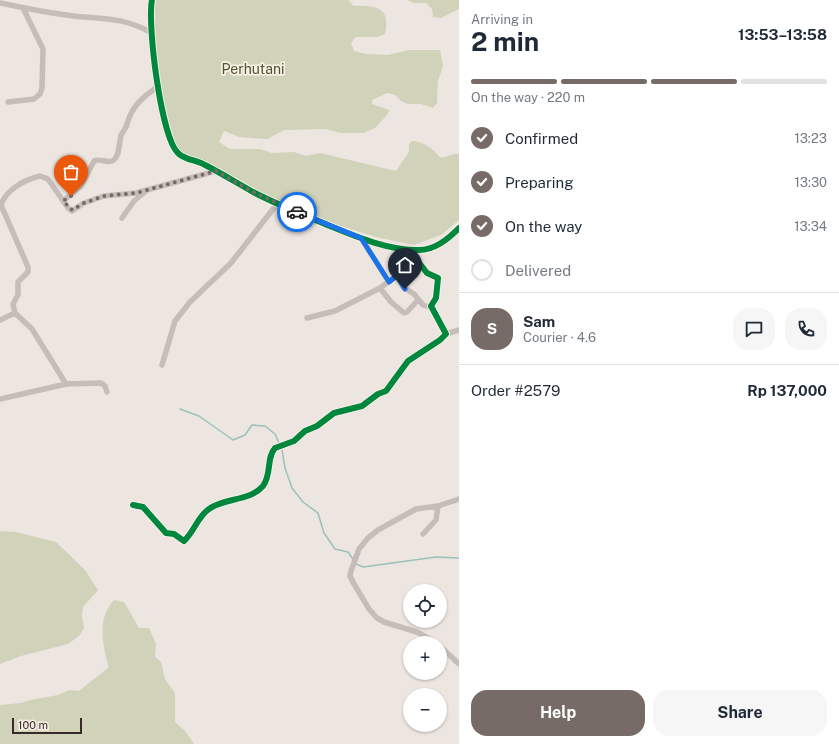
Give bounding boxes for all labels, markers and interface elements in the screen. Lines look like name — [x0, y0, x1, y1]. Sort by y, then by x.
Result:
text: Arriving in — [471, 12, 533, 27]
text: 2 min — [471, 26, 539, 57]
text: 13:53–13:58 — [738, 26, 827, 43]
park label: Perhutani — [221, 61, 285, 77]
text: On the way · 220 m — [471, 90, 585, 105]
icon: check — [471, 127, 493, 149]
text: Confirmed — [505, 130, 578, 147]
text: 13:23 — [794, 131, 827, 146]
pin — [54, 155, 88, 196]
icon: bag — [60, 161, 82, 183]
icon: check — [471, 171, 493, 193]
text: Preparing — [505, 174, 574, 191]
text: 13:30 — [795, 175, 827, 190]
courier — [277, 192, 317, 232]
icon: car — [286, 201, 308, 223]
icon: check — [471, 215, 493, 237]
text: On the way — [505, 218, 582, 235]
text: 13:34 — [794, 219, 827, 234]
pin — [388, 248, 422, 289]
icon: home — [394, 254, 416, 276]
text: Delivered — [505, 262, 571, 279]
button: chat — [733, 308, 775, 350]
button: phone — [785, 308, 827, 350]
text: Sam — [523, 313, 555, 330]
text: S — [487, 320, 497, 337]
text: Courier · 4.6 — [523, 330, 596, 345]
text: Order #2579 — [471, 382, 560, 399]
text: Rp 137,000 — [747, 382, 827, 399]
map controls — [403, 584, 447, 732]
button: locate — [403, 584, 447, 628]
button: + — [403, 636, 447, 680]
button: − — [403, 688, 447, 732]
button: Help — [471, 690, 645, 736]
button: Share — [653, 690, 827, 736]
scale bar — [12, 716, 82, 735]
text: 100 m — [18, 719, 48, 731]

